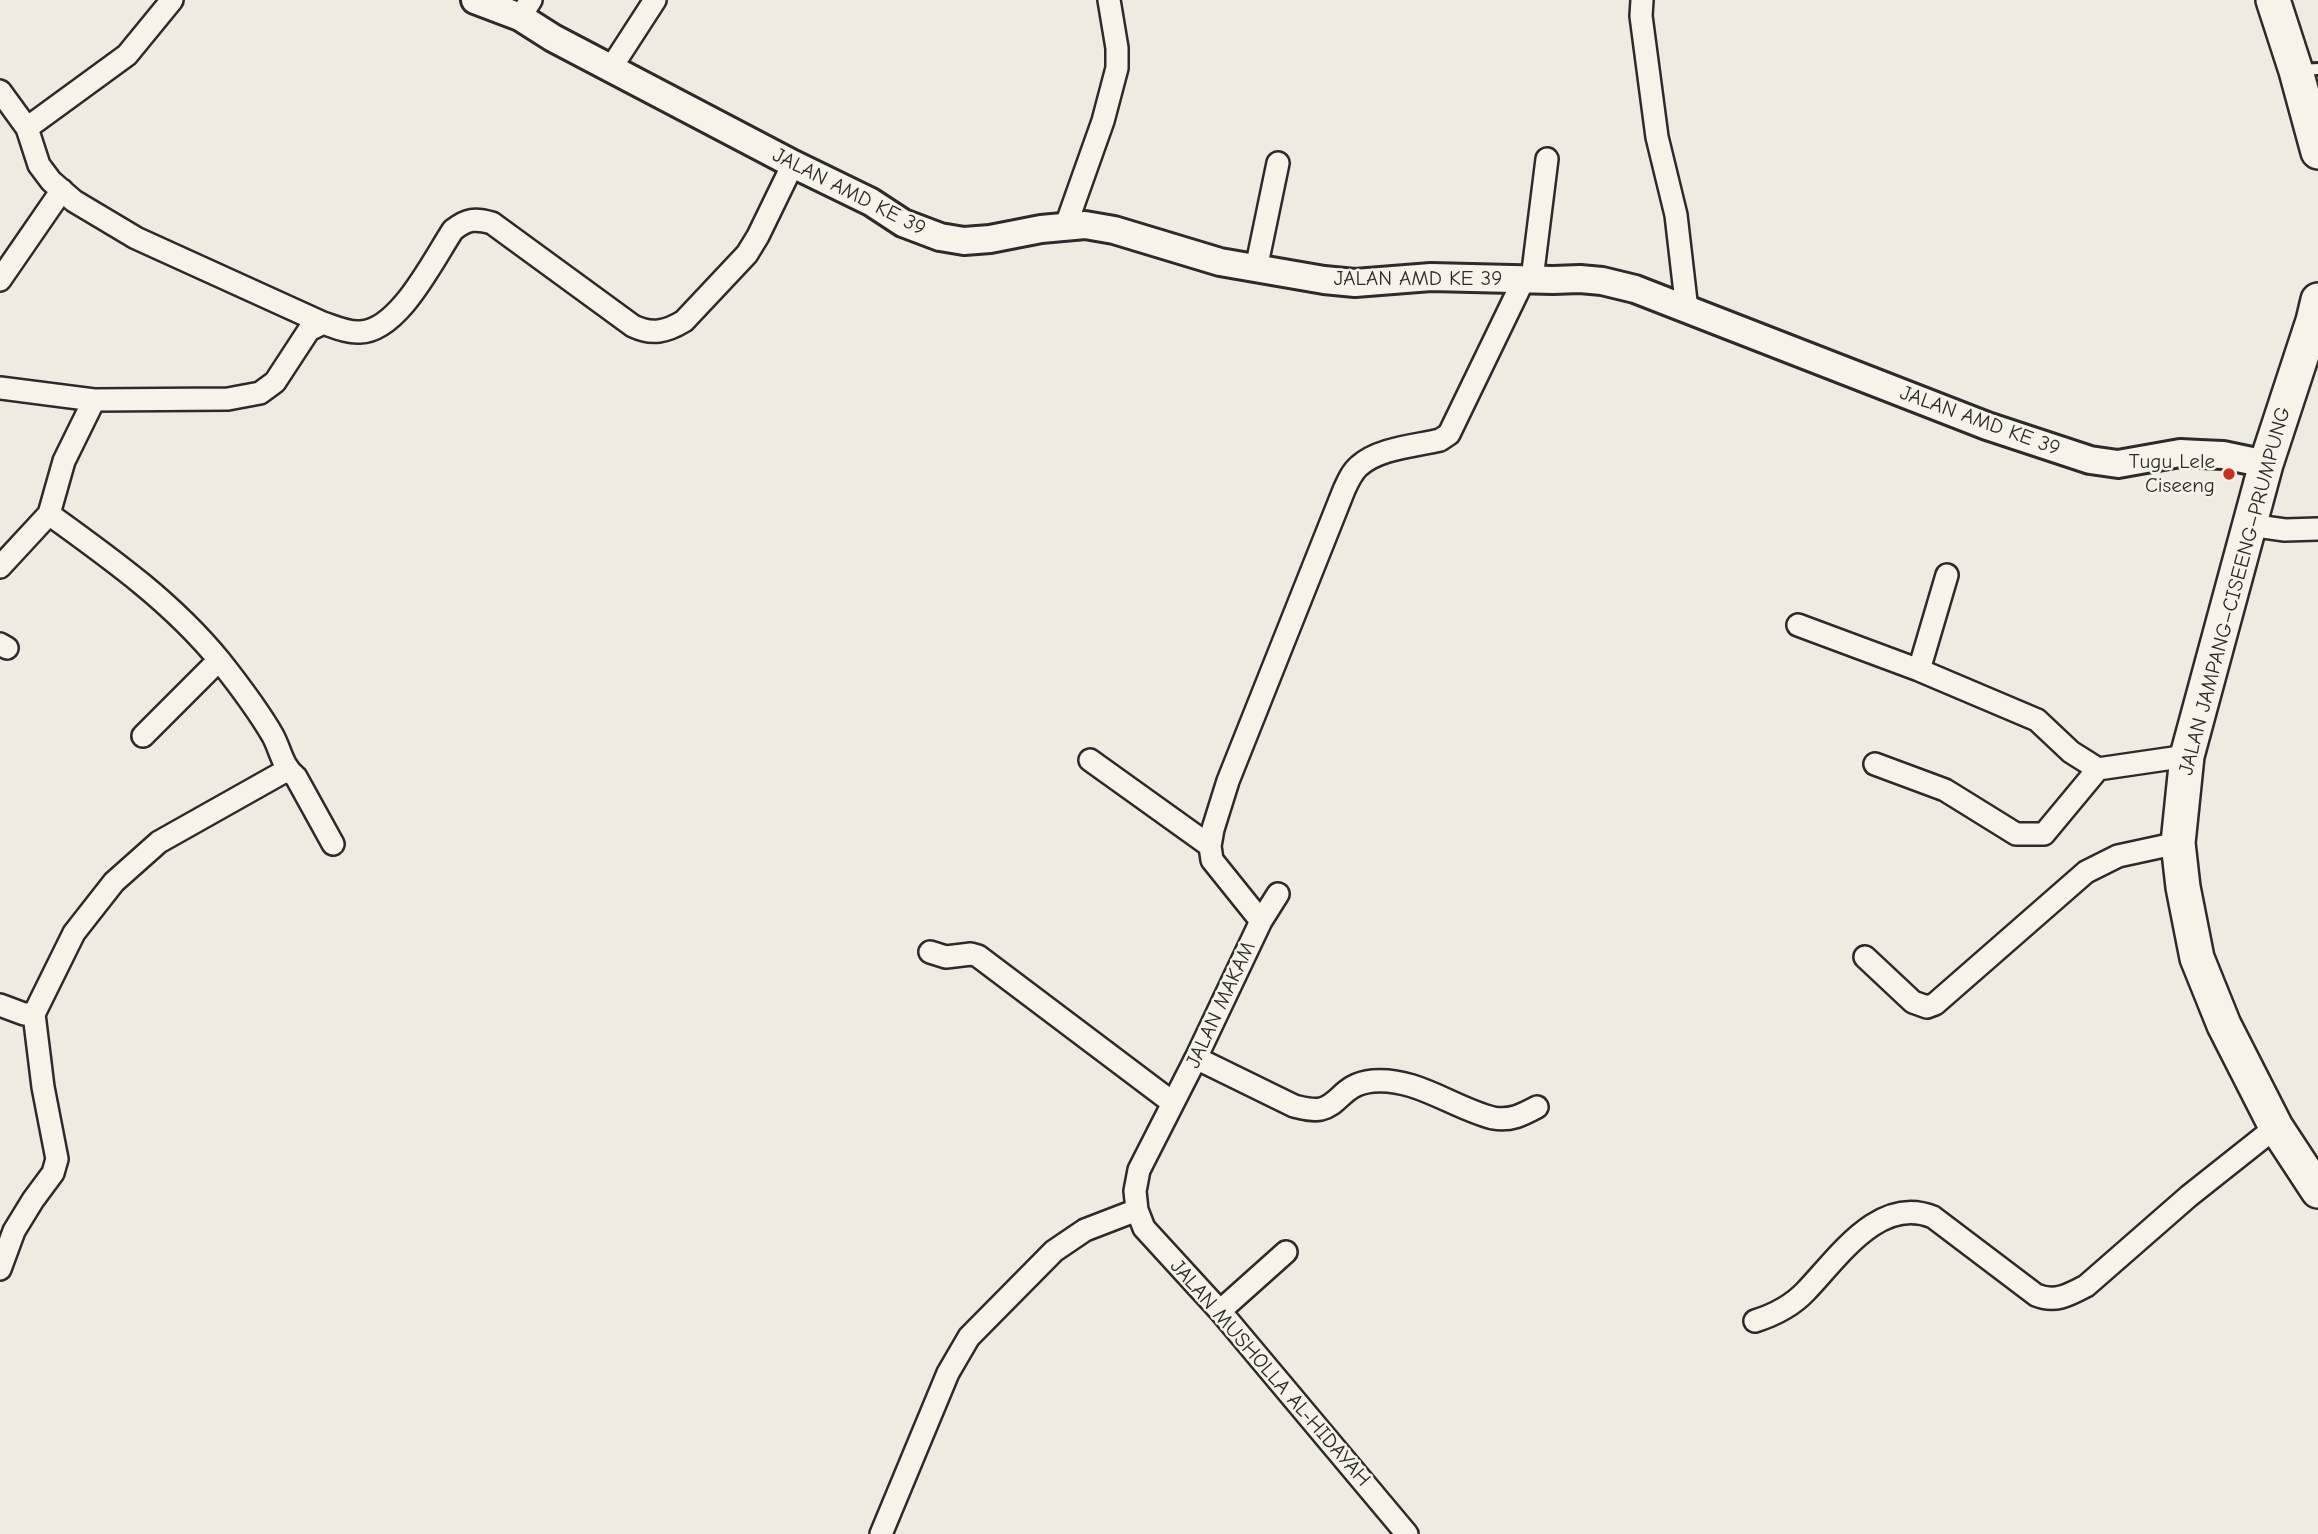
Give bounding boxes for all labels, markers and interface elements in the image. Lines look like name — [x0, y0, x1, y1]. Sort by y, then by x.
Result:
street label: JALAN AMD KE 39 — [768, 143, 930, 241]
street label: JALAN AMD KE 39 — [1334, 266, 1502, 292]
street label: JALAN AMD KE 39 — [1896, 380, 2064, 462]
street label: JALAN JAMPANG–CISEENG–PRUMPUNG — [2174, 404, 2296, 778]
place label: Tugu Lele Ciseeng — [2129, 449, 2215, 499]
marker: Tugu Lele Ciseeng — [2221, 466, 2237, 482]
street label: JALAN MAKAM — [1181, 938, 1261, 1072]
street label: JALAN MUSHOLLA AL-HIDAYAH — [1164, 1254, 1376, 1492]

